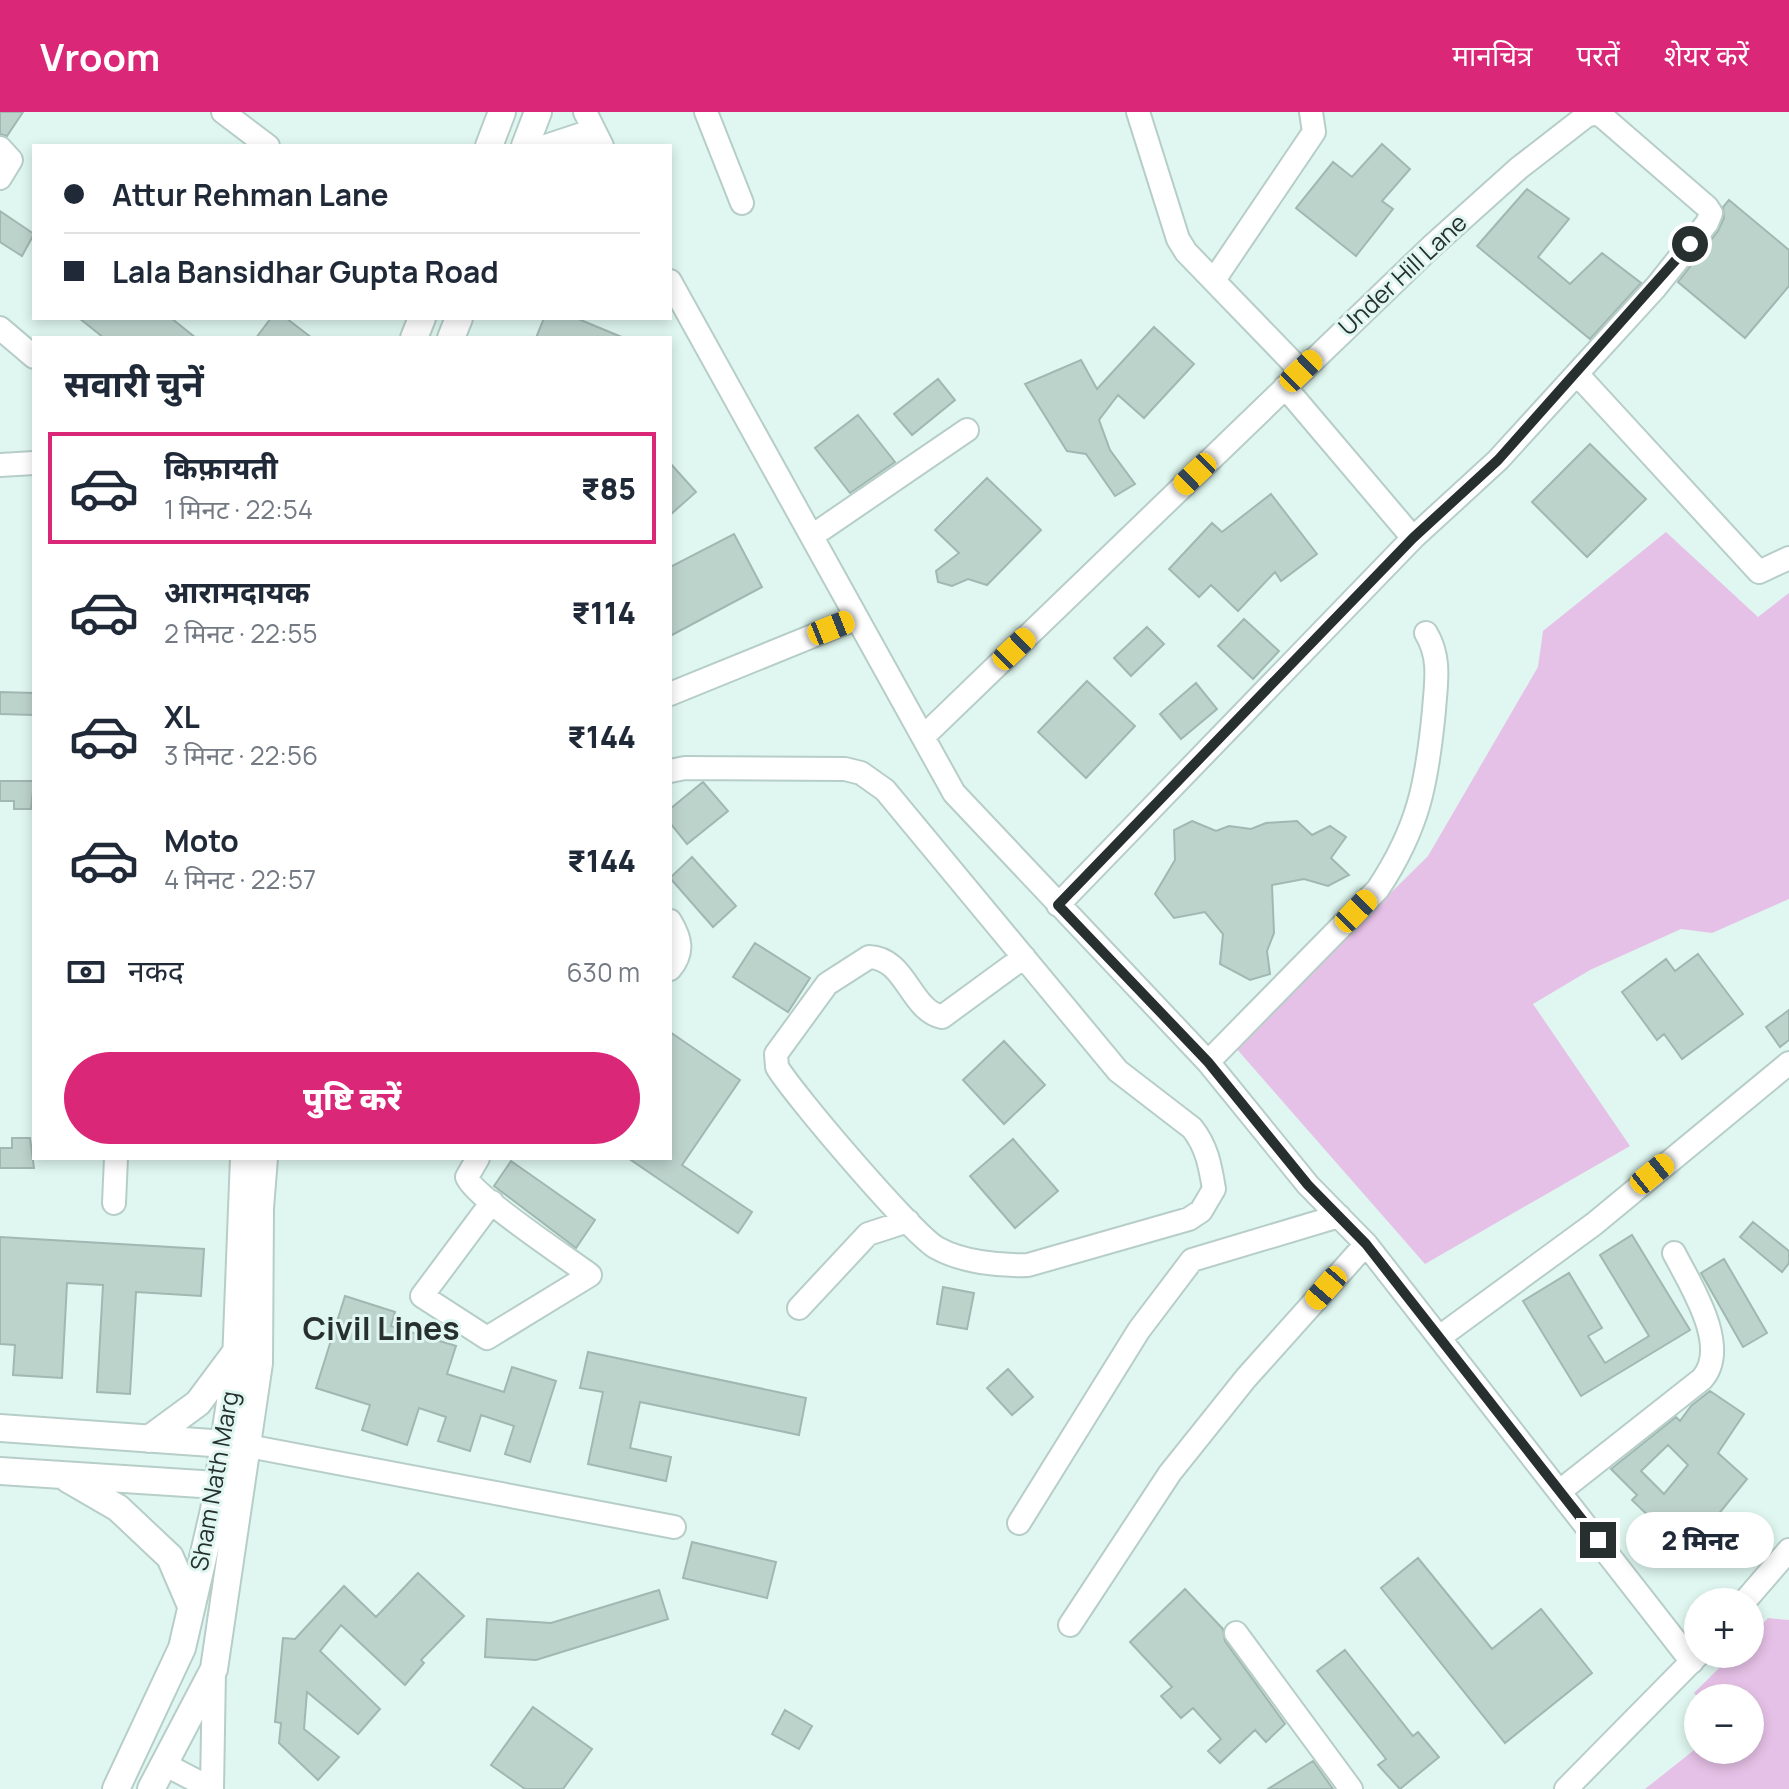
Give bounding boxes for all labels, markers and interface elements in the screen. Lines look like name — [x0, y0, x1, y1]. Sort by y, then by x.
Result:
text: Vroom — [40, 30, 160, 82]
text: मानचित्र — [1452, 36, 1532, 74]
text: परतें — [1576, 36, 1620, 74]
text: शेयर करें — [1664, 36, 1749, 74]
text: Attur Rehman Lane — [112, 174, 389, 215]
street label: Under Hill Lane — [1331, 206, 1473, 342]
route start — [1672, 226, 1708, 262]
text: Lala Bansidhar Gupta Road — [112, 251, 499, 292]
car — [1275, 346, 1327, 396]
text: सवारी चुनें — [64, 359, 204, 408]
text: किफ़ायती — [164, 447, 278, 488]
car — [1169, 449, 1221, 499]
icon: car — [68, 452, 140, 524]
text: ₹85 — [581, 468, 636, 509]
text: 1 मिनट · 22:54 — [164, 491, 313, 527]
text: आरामदायक — [164, 571, 310, 612]
icon: car — [68, 576, 140, 648]
text: ₹114 — [572, 592, 636, 633]
car — [804, 608, 858, 648]
text: 2 मिनट · 22:55 — [164, 615, 318, 651]
car — [988, 624, 1040, 674]
text: XL — [164, 696, 200, 737]
icon: car — [68, 700, 140, 772]
text: ₹144 — [567, 716, 636, 757]
text: 3 मिनट · 22:56 — [164, 737, 318, 773]
text: Moto — [164, 820, 239, 861]
icon: car — [68, 824, 140, 896]
text: ₹144 — [567, 840, 636, 881]
text: 4 मिनट · 22:57 — [164, 861, 316, 897]
car — [1331, 885, 1381, 937]
icon: cash — [64, 950, 108, 994]
text: नकद — [128, 950, 184, 991]
text: 630 m — [566, 954, 640, 990]
button: पुष्टि करें — [64, 1052, 640, 1144]
car — [1626, 1150, 1678, 1198]
car — [1301, 1262, 1351, 1314]
district label: Civil Lines — [302, 1306, 460, 1350]
street label: Sham Nath Marg — [181, 1388, 246, 1573]
callout: 2 मिनट — [1626, 1512, 1774, 1568]
route end — [1580, 1522, 1616, 1558]
text: 2 मिनट — [1662, 1522, 1738, 1558]
map controls — [1684, 1588, 1764, 1764]
button: + — [1684, 1588, 1764, 1668]
button: − — [1684, 1684, 1764, 1764]

